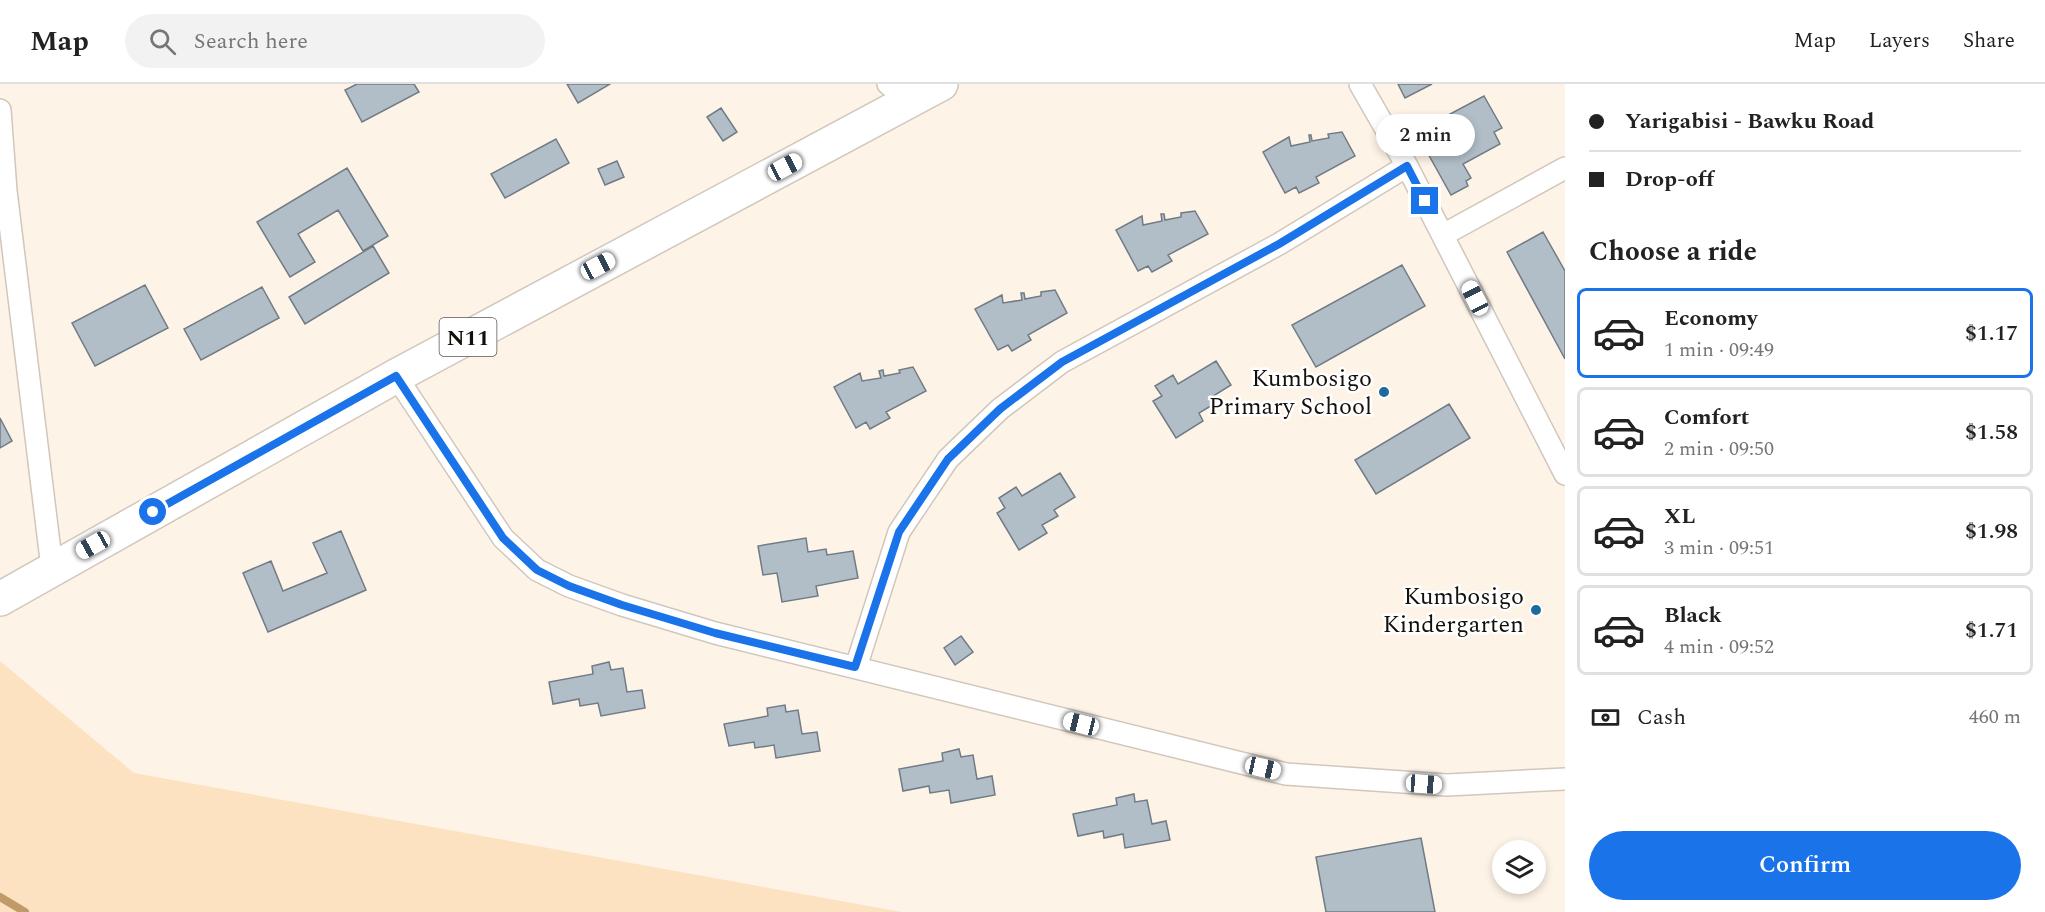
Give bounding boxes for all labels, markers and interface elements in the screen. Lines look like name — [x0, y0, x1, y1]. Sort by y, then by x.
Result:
search box — [125, 14, 545, 68]
text: Map — [30, 20, 89, 63]
icon: search — [146, 25, 179, 58]
text: Search here — [194, 25, 308, 58]
text: Map — [1794, 25, 1836, 57]
text: Layers — [1869, 25, 1930, 57]
text: Share — [1963, 25, 2015, 57]
text: Yarigabisi - Bawku Road — [1625, 105, 1874, 138]
callout: 2 min — [1376, 114, 1474, 156]
text: 2 min — [1400, 120, 1451, 150]
car — [765, 151, 805, 183]
text: Drop-off — [1625, 163, 1714, 196]
route end — [1411, 187, 1438, 214]
text: Choose a ride — [1589, 231, 1757, 273]
car — [578, 250, 618, 282]
car — [1459, 278, 1491, 318]
text: Economy — [1664, 302, 1757, 335]
icon: car — [1592, 306, 1646, 360]
text: $1.17 — [1965, 317, 2018, 350]
road number: N11 — [440, 318, 496, 356]
text: 1 min · 09:49 — [1664, 335, 1774, 365]
place label: Kumbosigo Primary School — [1209, 361, 1372, 425]
marker: Kumbosigo Primary School — [1377, 385, 1391, 399]
text: Comfort — [1664, 401, 1749, 434]
icon: car — [1592, 405, 1646, 459]
text: $1.58 — [1965, 416, 2018, 449]
text: 2 min · 09:50 — [1664, 434, 1774, 464]
route start — [139, 498, 166, 525]
text: XL — [1664, 500, 1695, 533]
icon: car — [1592, 504, 1646, 558]
text: $1.98 — [1965, 515, 2018, 548]
car — [73, 528, 113, 562]
text: 3 min · 09:51 — [1664, 533, 1774, 563]
place label: Kumbosigo Kindergarten — [1383, 579, 1524, 643]
text: Black — [1664, 599, 1722, 632]
marker: Kumbosigo Kindergarten — [1529, 603, 1543, 617]
icon: car — [1592, 603, 1646, 657]
text: $1.71 — [1965, 614, 2018, 647]
text: 4 min · 09:52 — [1664, 632, 1774, 662]
icon: cash — [1589, 701, 1622, 734]
text: Cash — [1637, 701, 1686, 734]
text: 460 m — [1969, 702, 2021, 732]
car — [1061, 711, 1101, 737]
car — [1243, 755, 1283, 781]
car — [1405, 774, 1443, 794]
button: Confirm — [1589, 831, 2021, 900]
map controls — [1492, 840, 1546, 894]
button: layers — [1492, 840, 1546, 894]

